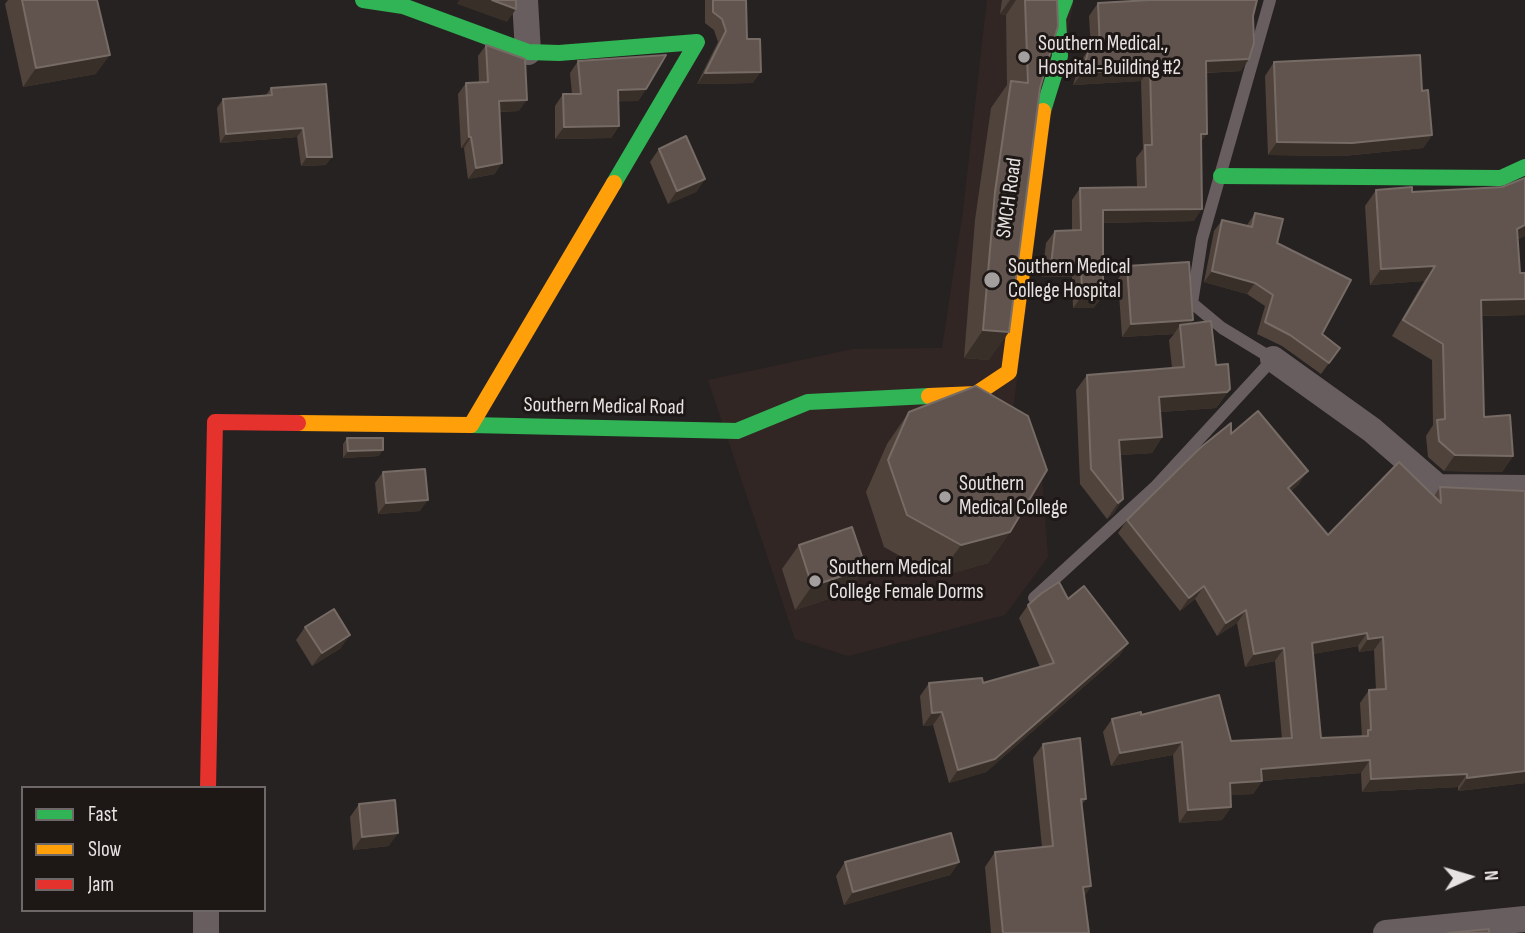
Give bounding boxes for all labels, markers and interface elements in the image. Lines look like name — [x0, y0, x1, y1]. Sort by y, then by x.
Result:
place label: Southern Medical., Hospital-Building #2 — [1038, 32, 1181, 82]
marker: Southern Medical., Hospital-Building #2 — [1016, 49, 1032, 65]
street label: SMCH Road — [992, 156, 1028, 240]
place label: Southern Medical College Hospital — [1008, 255, 1130, 305]
marker: Southern Medical College Hospital — [982, 270, 1002, 290]
street label: Southern Medical Road — [523, 393, 685, 421]
place label: Southern Medical College — [959, 472, 1068, 522]
marker: Southern Medical College — [937, 489, 953, 505]
place label: Southern Medical College Female Dorms — [829, 556, 983, 606]
marker: Southern Medical College Female Dorms — [807, 573, 823, 589]
legend — [21, 786, 266, 912]
text: Fast — [88, 802, 118, 827]
text: Slow — [88, 837, 121, 862]
north arrow — [1434, 842, 1504, 912]
text: N — [1479, 870, 1502, 881]
text: Jam — [88, 872, 114, 897]

